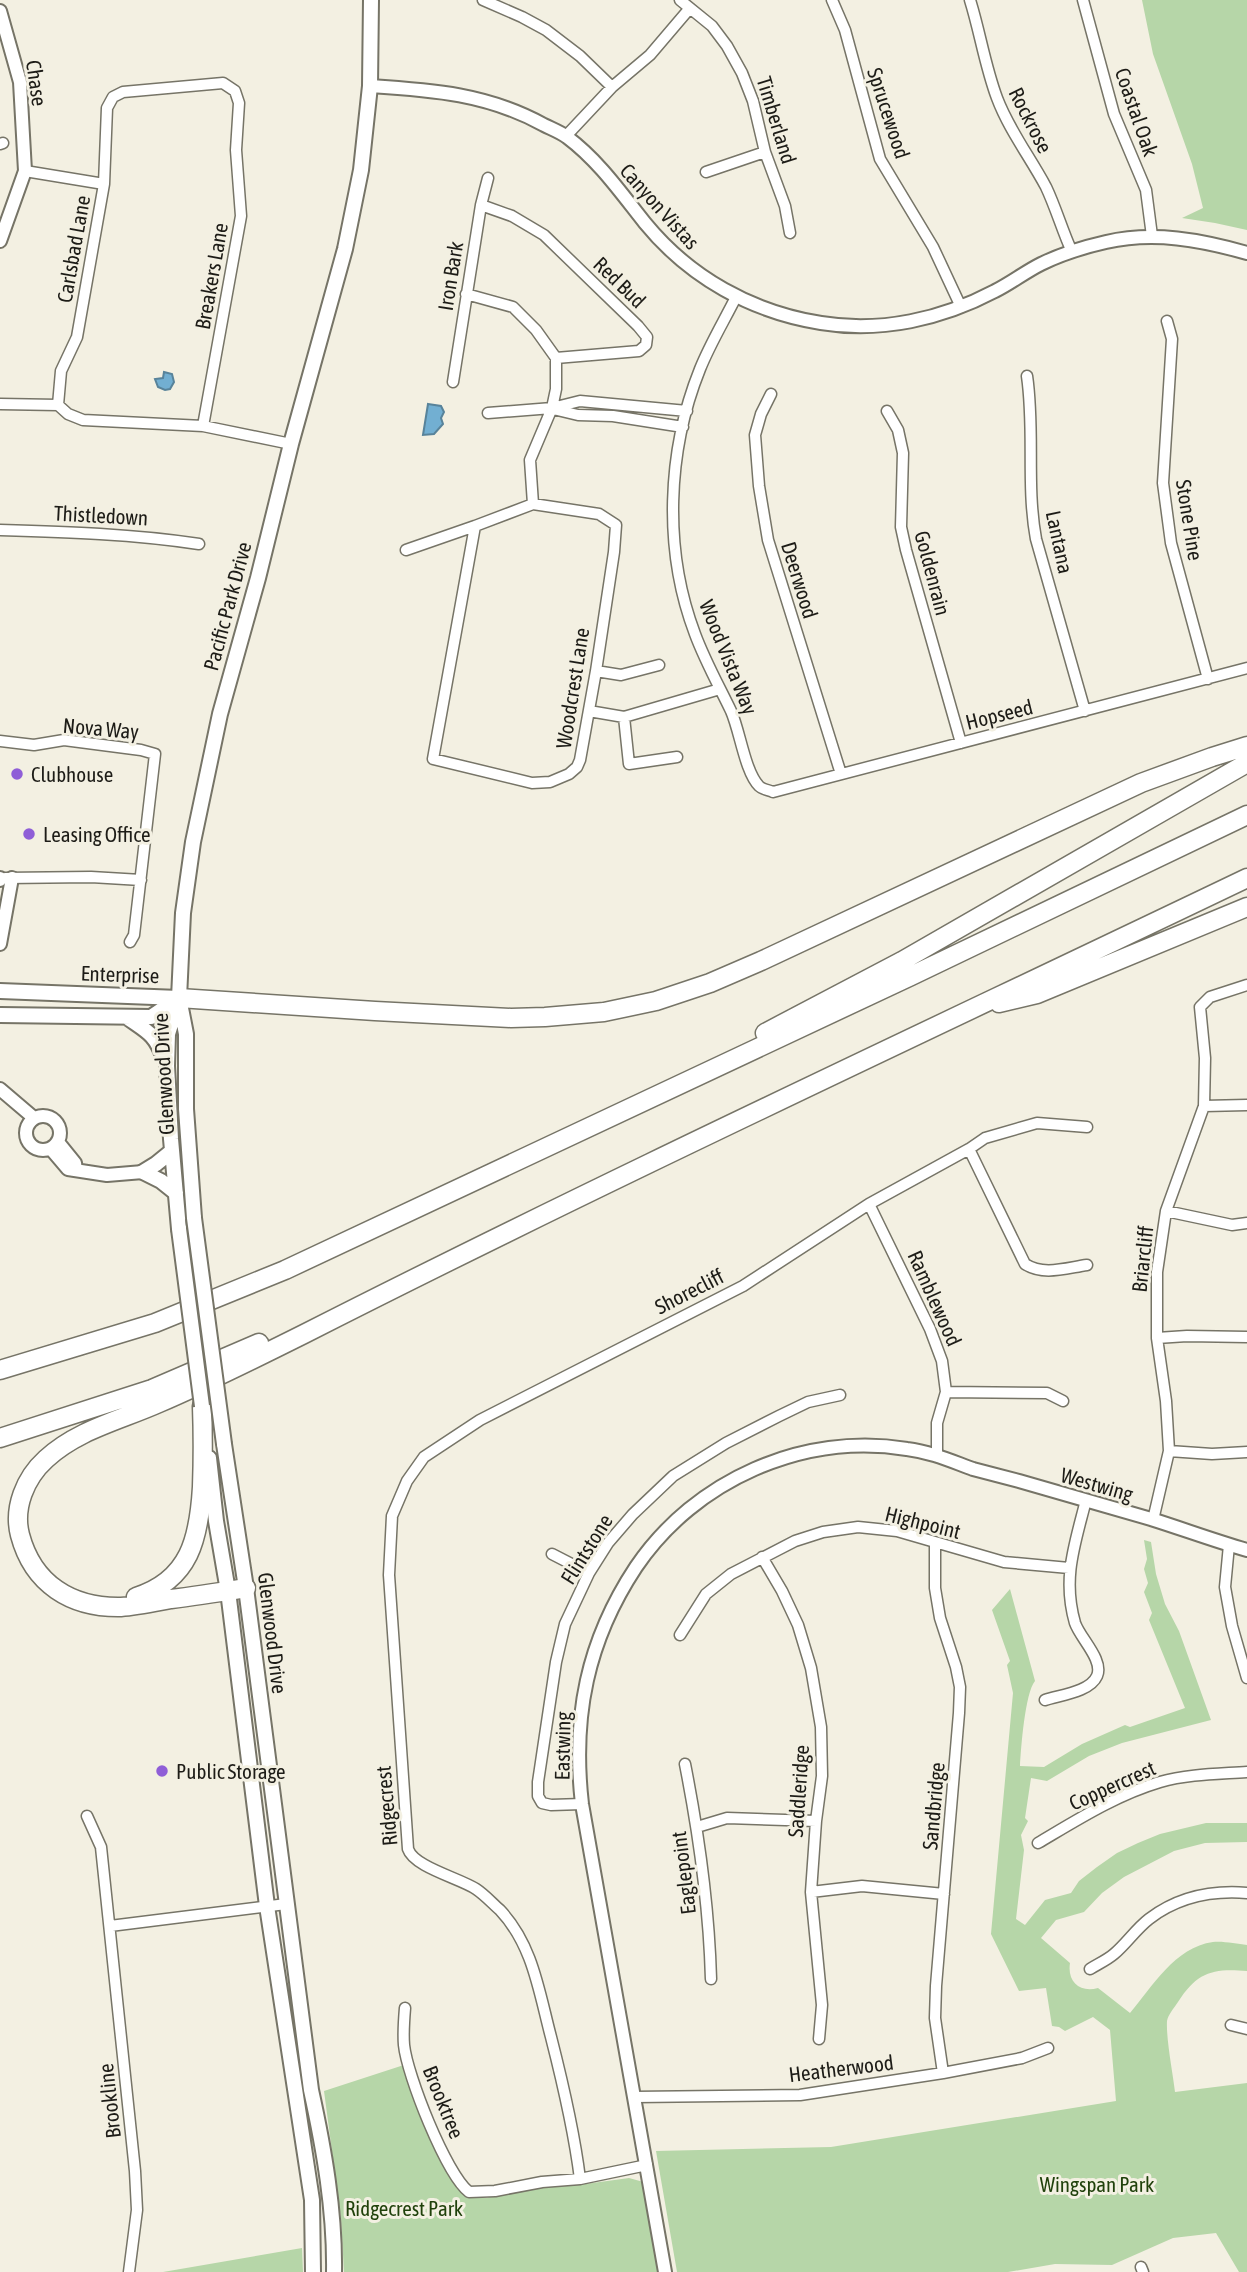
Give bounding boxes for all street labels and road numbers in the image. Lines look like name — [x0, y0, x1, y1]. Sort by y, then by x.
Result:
street label: Chase — [22, 58, 52, 108]
street label: Sprucewood — [863, 64, 915, 162]
street label: Coastal Oak — [1111, 65, 1163, 159]
street label: Timberland — [752, 74, 802, 166]
street label: Rockrose — [1004, 83, 1058, 157]
street label: Canyon Vistas — [615, 158, 705, 254]
street label: Carlsbad Lane — [52, 193, 94, 305]
street label: Breakers Lane — [190, 221, 232, 331]
street label: Iron Bark — [433, 240, 467, 312]
street label: Red Bud — [589, 252, 651, 312]
street label: Stone Pine — [1172, 478, 1208, 562]
street label: Thistledown — [53, 501, 149, 529]
street label: Lantana — [1042, 508, 1078, 576]
street label: Goldenrain — [910, 528, 956, 618]
street label: Pacific Park Drive — [198, 539, 256, 673]
street label: Deerwood — [777, 539, 823, 621]
street label: Wood Vista Way — [695, 596, 763, 718]
street label: Woodcrest Lane — [551, 626, 593, 750]
street label: Hopseed — [963, 694, 1035, 734]
street label: Nova Way — [62, 713, 140, 743]
street label: Enterprise — [80, 961, 160, 987]
street label: Glenwood Drive — [148, 1013, 178, 1135]
street label: Briarcliff — [1127, 1224, 1157, 1293]
street label: Ramblewood — [903, 1247, 967, 1349]
street label: Shorecliff — [651, 1263, 728, 1319]
street label: Westwing — [1058, 1462, 1136, 1506]
street label: Highpoint — [883, 1501, 963, 1543]
street label: Flintstone — [555, 1510, 617, 1588]
street label: Glenwood Drive — [254, 1571, 292, 1695]
street label: Eastwing — [549, 1711, 575, 1781]
street label: Saddleridge — [783, 1744, 813, 1838]
street label: Coppercrest — [1065, 1755, 1159, 1815]
street label: Sandbridge — [917, 1761, 949, 1851]
street label: Ridgecrest — [371, 1765, 401, 1847]
street label: Eaglepoint — [666, 1830, 700, 1916]
street label: Heatherwood — [787, 2050, 895, 2086]
street label: Brookline — [93, 2062, 125, 2140]
street label: Brooktree — [419, 2062, 469, 2142]

